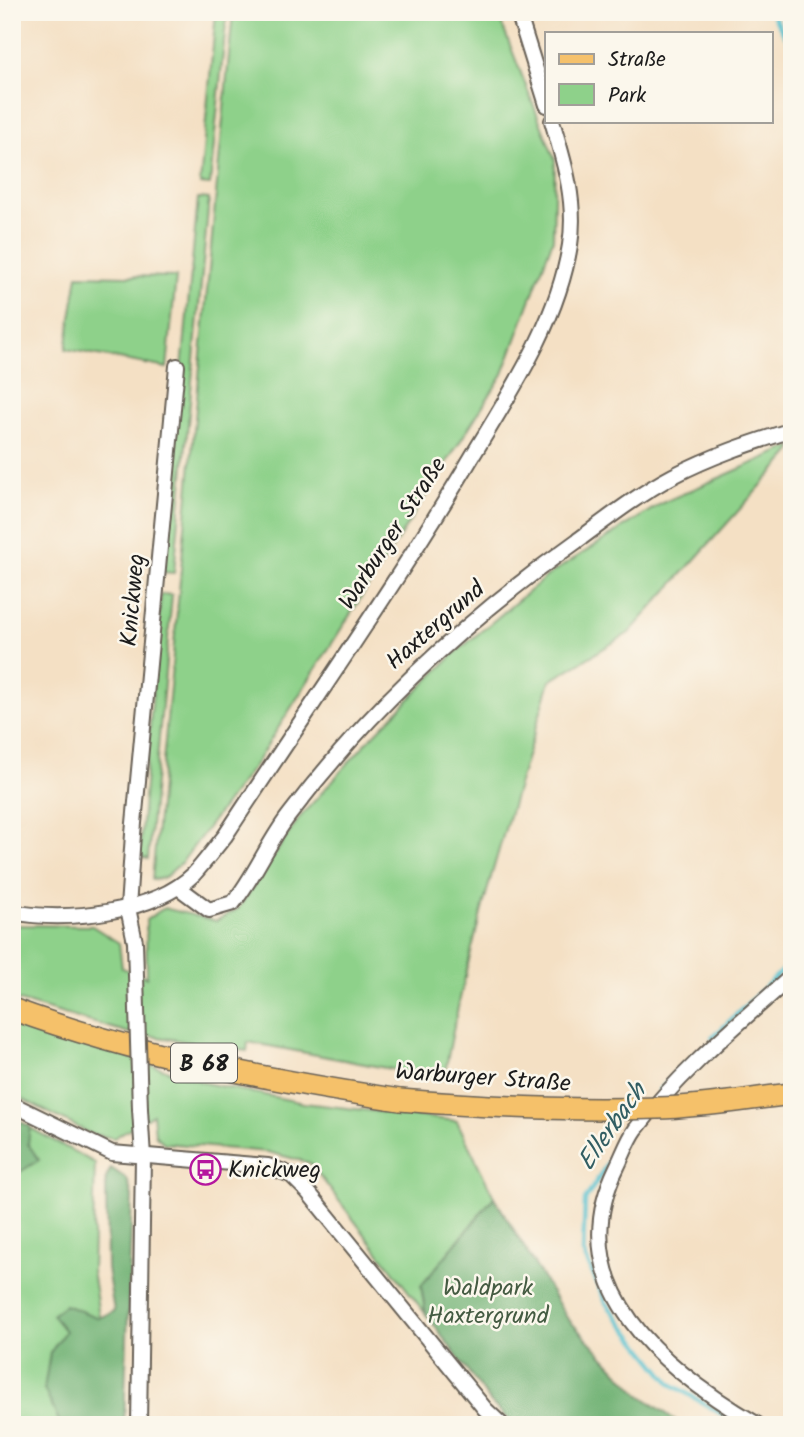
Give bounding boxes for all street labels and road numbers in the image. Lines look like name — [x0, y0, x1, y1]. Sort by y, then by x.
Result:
street label: Warburger Straße — [329, 449, 458, 618]
street label: Knickweg — [110, 552, 157, 648]
street label: Haxtergrund — [377, 571, 495, 681]
road number: B 68 — [171, 1044, 237, 1082]
street label: Warburger Straße — [394, 1053, 572, 1104]

